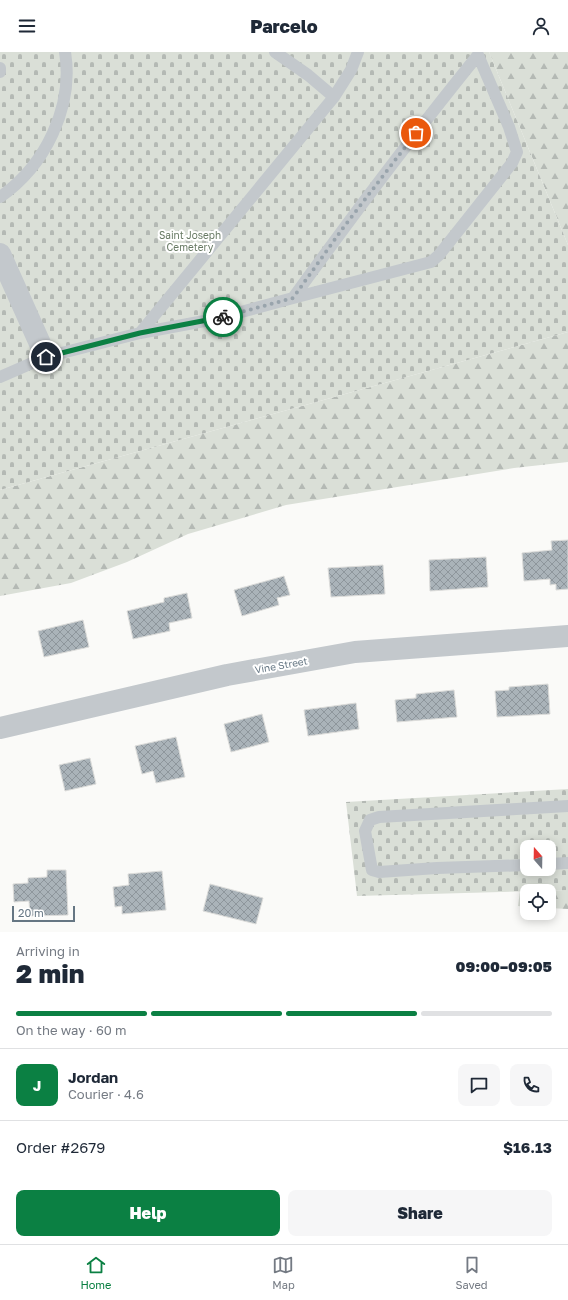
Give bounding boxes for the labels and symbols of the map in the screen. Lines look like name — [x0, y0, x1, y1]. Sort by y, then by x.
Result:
pin — [399, 116, 433, 150]
park label: Saint Joseph Cemetery — [159, 229, 221, 253]
courier — [203, 297, 243, 337]
pin — [29, 340, 63, 374]
street label: Vine Street — [254, 654, 308, 676]
north arrow — [520, 840, 556, 876]
scale bar — [12, 904, 75, 923]

